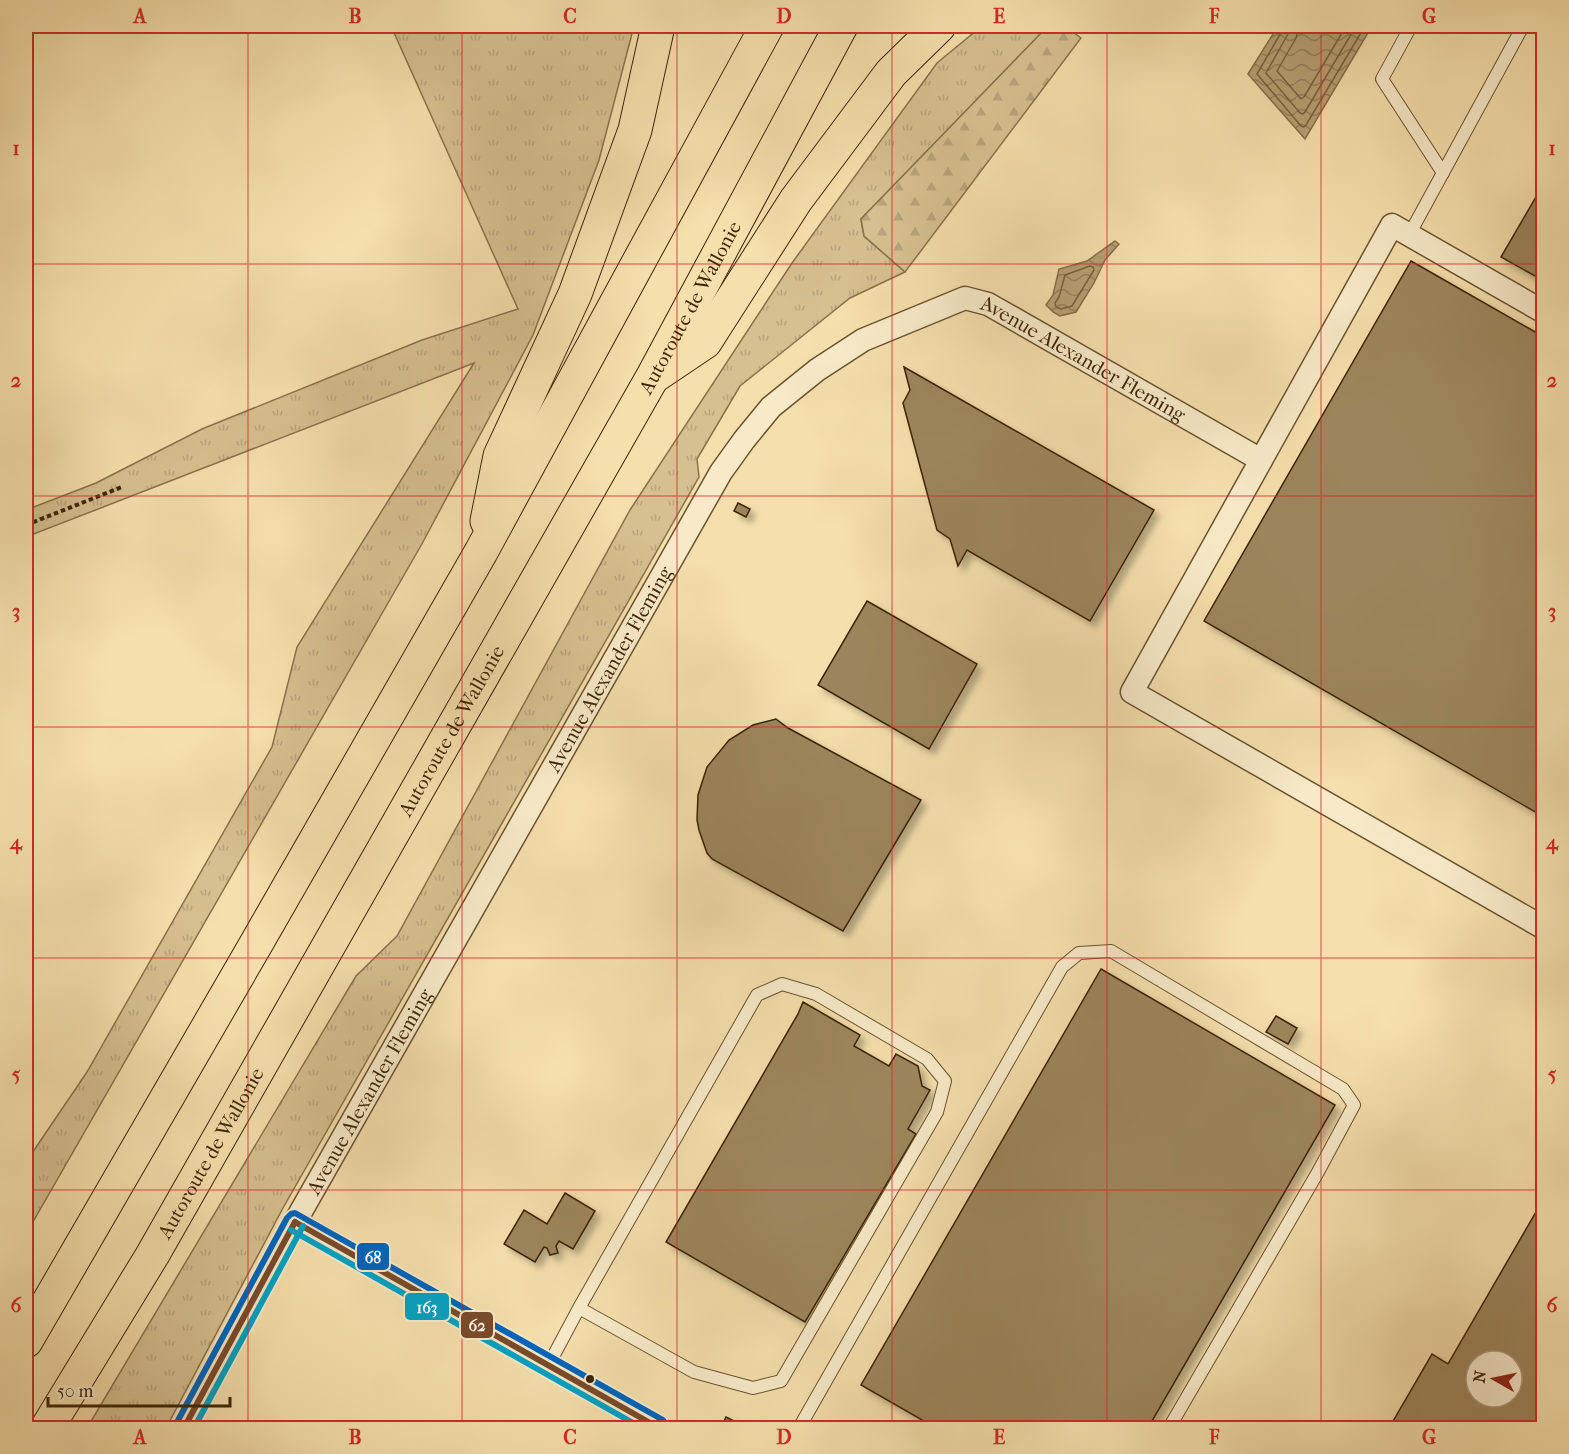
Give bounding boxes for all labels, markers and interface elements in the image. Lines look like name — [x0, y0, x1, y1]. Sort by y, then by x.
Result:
text: A — [132, 5, 148, 28]
text: B — [348, 5, 362, 28]
text: C — [563, 5, 577, 28]
text: D — [776, 5, 792, 28]
text: E — [993, 5, 1005, 28]
text: F — [1208, 5, 1220, 28]
text: G — [1422, 5, 1436, 28]
text: 1 — [12, 137, 20, 160]
text: 1 — [1548, 137, 1556, 160]
street label: Autoroute de Wallonie — [633, 217, 746, 399]
street label: Avenue Alexander Fleming — [977, 291, 1190, 426]
text: 2 — [11, 369, 21, 392]
text: 2 — [1547, 369, 1557, 392]
street label: Avenue Alexander Fleming — [541, 562, 677, 777]
text: 3 — [12, 600, 20, 623]
text: 3 — [1548, 600, 1556, 623]
street label: Autoroute de Wallonie — [393, 641, 509, 821]
text: 4 — [9, 831, 23, 855]
text: 4 — [1545, 831, 1559, 855]
street label: Avenue Alexander Fleming — [301, 984, 437, 1199]
text: 5 — [12, 1063, 21, 1086]
street label: Autoroute de Wallonie — [152, 1063, 268, 1243]
text: 5 — [1548, 1063, 1557, 1086]
line badge: 68 — [356, 1242, 390, 1271]
text: 68 — [365, 1248, 381, 1267]
line badge: 163 — [404, 1292, 450, 1321]
text: 6 — [11, 1294, 23, 1317]
text: 6 — [1547, 1294, 1559, 1317]
text: 163 — [417, 1298, 437, 1318]
line badge: 62 — [460, 1311, 494, 1339]
text: 62 — [469, 1316, 485, 1335]
north arrow — [1464, 1349, 1524, 1409]
text: N — [1469, 1368, 1490, 1384]
scale bar — [48, 1370, 230, 1408]
unlabelled marker — [584, 1373, 596, 1385]
text: 50 m — [57, 1381, 94, 1402]
text: A — [132, 1426, 148, 1449]
text: B — [348, 1426, 362, 1449]
text: C — [563, 1426, 577, 1449]
text: D — [776, 1426, 792, 1449]
text: E — [993, 1426, 1005, 1449]
text: F — [1208, 1426, 1220, 1449]
text: G — [1422, 1426, 1436, 1449]

